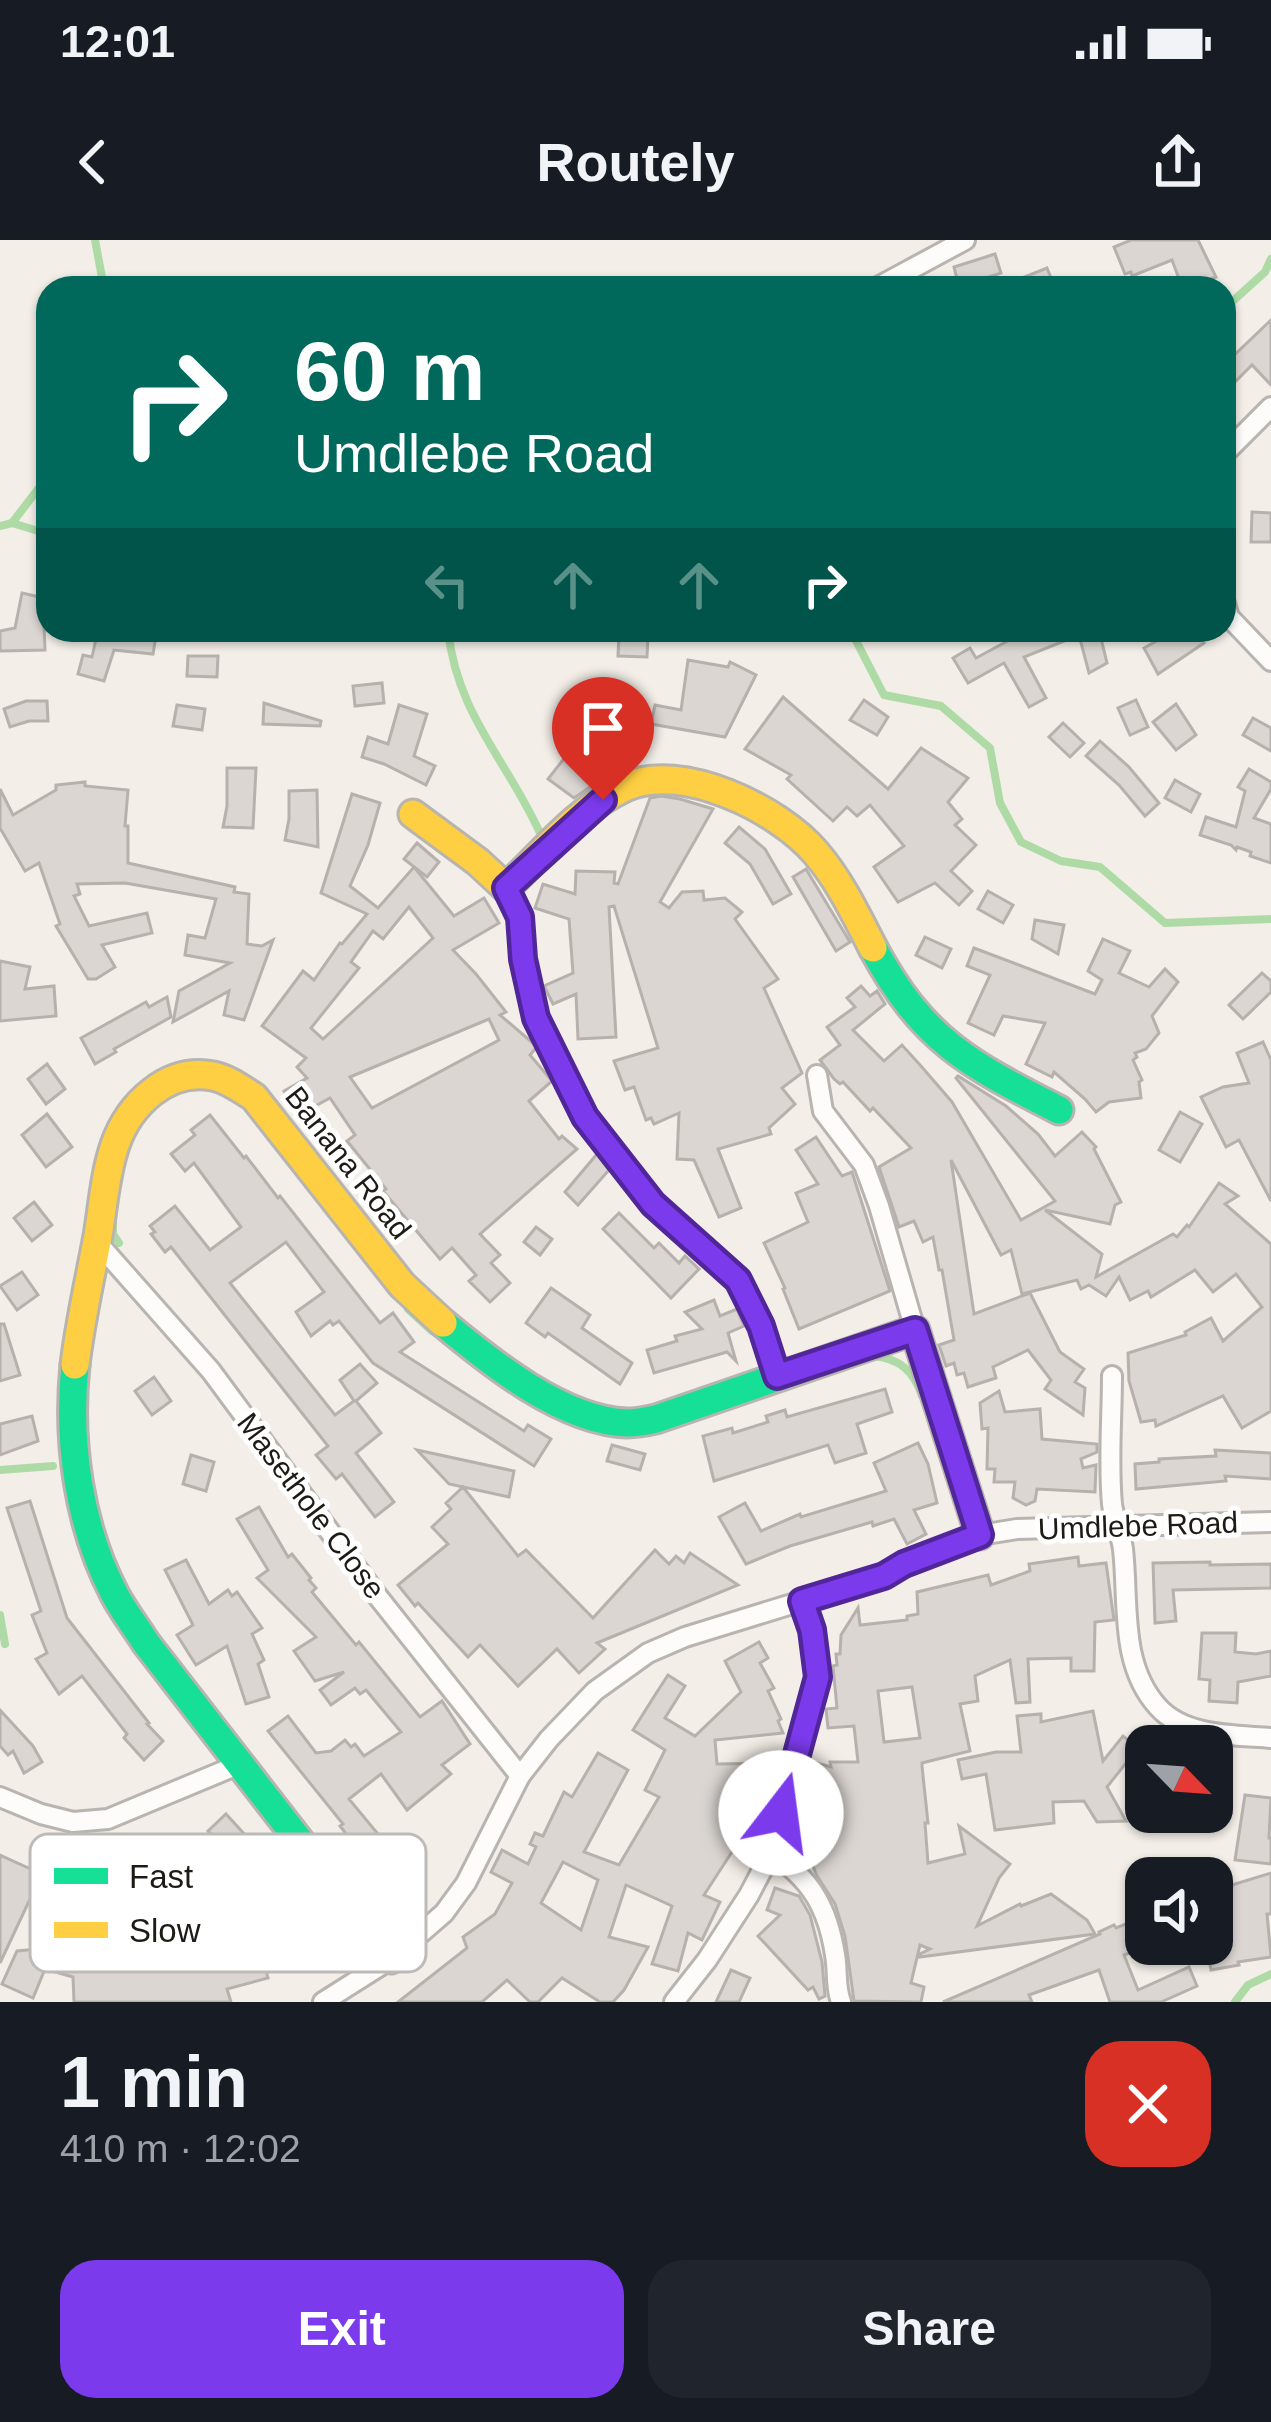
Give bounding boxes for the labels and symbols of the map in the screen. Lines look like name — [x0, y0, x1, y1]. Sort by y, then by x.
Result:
pin — [552, 677, 654, 800]
street label: Banana Road — [279, 1080, 418, 1245]
street label: Masethole Close — [231, 1407, 392, 1605]
street label: Umdlebe Road — [1037, 1506, 1239, 1545]
north arrow — [1125, 1725, 1233, 1833]
position arrow — [718, 1750, 844, 1876]
legend — [30, 1834, 426, 1972]
text: Fast — [129, 1858, 193, 1895]
text: Slow — [129, 1912, 201, 1949]

